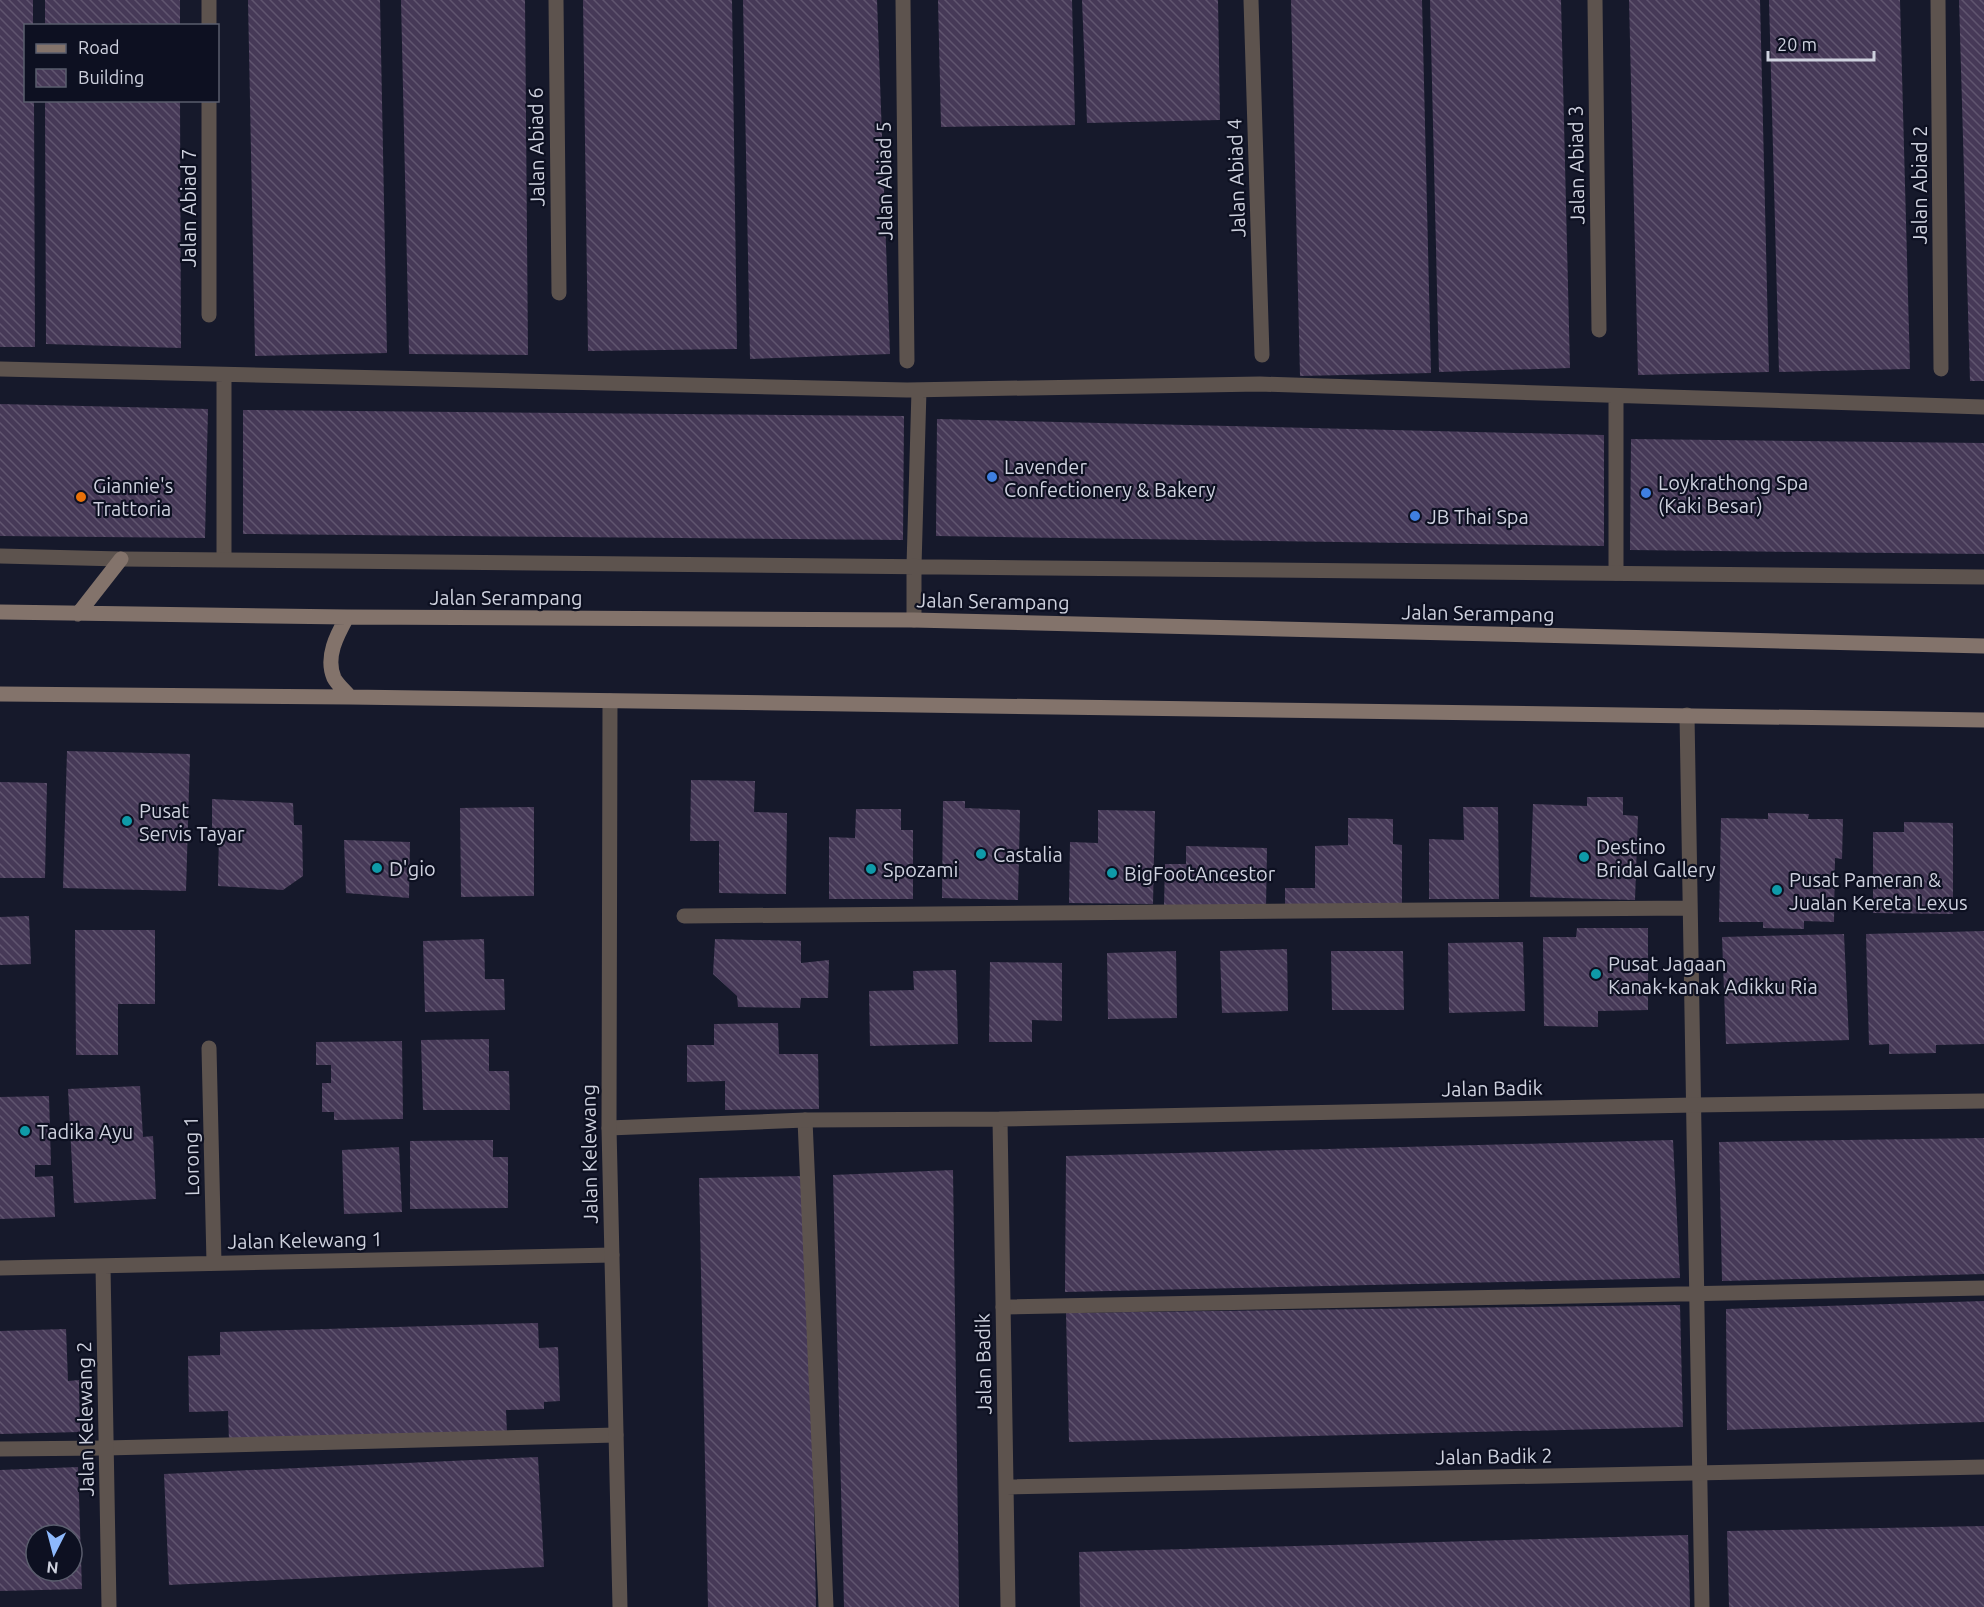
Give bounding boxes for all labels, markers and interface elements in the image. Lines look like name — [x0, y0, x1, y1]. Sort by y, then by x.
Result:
legend — [24, 24, 219, 102]
scale bar — [1768, 24, 1874, 62]
text: 20 m — [1777, 34, 1817, 54]
text: Road — [78, 37, 120, 57]
text: Building — [78, 67, 144, 87]
street label: Jalan Abiad 6 — [523, 87, 549, 207]
street label: Jalan Abiad 3 — [1563, 105, 1589, 225]
street label: Jalan Abiad 4 — [1222, 118, 1250, 238]
street label: Jalan Abiad 5 — [871, 121, 897, 241]
street label: Jalan Abiad 2 — [1908, 125, 1931, 245]
street label: Jalan Abiad 7 — [177, 148, 200, 268]
place label: Lavender Confectionery & Bakery — [1004, 455, 1216, 501]
marker: Lavender Confectionery & Bakery — [985, 470, 999, 484]
place label: Loykrathong Spa (Kaki Besar) — [1658, 471, 1808, 517]
place label: Giannie's Trattoria — [93, 474, 173, 520]
marker: Loykrathong Spa (Kaki Besar) — [1639, 486, 1653, 500]
marker: Giannie's Trattoria — [74, 490, 88, 504]
place label: JB Thai Spa — [1427, 505, 1529, 528]
marker: JB Thai Spa — [1408, 509, 1422, 523]
street label: Jalan Serampang — [429, 586, 583, 609]
street label: Jalan Serampang — [916, 588, 1070, 614]
street label: Jalan Serampang — [1401, 600, 1555, 626]
place label: Pusat Servis Tayar — [139, 799, 245, 845]
marker: Pusat Servis Tayar — [120, 814, 134, 828]
place label: Destino Bridal Gallery — [1596, 835, 1716, 881]
place label: Castalia — [993, 843, 1063, 866]
marker: Castalia — [974, 847, 988, 861]
marker: Destino Bridal Gallery — [1577, 850, 1591, 864]
place label: D'gio — [389, 857, 436, 880]
place label: Spozami — [883, 858, 958, 881]
marker: D'gio — [370, 861, 384, 875]
marker: Spozami — [864, 862, 878, 876]
place label: BigFootAncestor — [1124, 862, 1276, 885]
marker: BigFootAncestor — [1105, 866, 1119, 880]
place label: Pusat Pameran & Jualan Kereta Lexus — [1789, 868, 1968, 914]
marker: Pusat Pameran & Jualan Kereta Lexus — [1770, 883, 1784, 897]
place label: Pusat Jagaan Kanak-kanak Adikku Ria — [1608, 952, 1818, 998]
marker: Pusat Jagaan Kanak-kanak Adikku Ria — [1589, 967, 1603, 981]
street label: Jalan Badik — [1441, 1076, 1543, 1100]
street label: Jalan Kelewang — [576, 1084, 602, 1224]
street label: Lorong 1 — [179, 1116, 203, 1196]
place label: Tadika Ayu — [37, 1120, 133, 1143]
marker: Tadika Ayu — [18, 1124, 32, 1138]
street label: Jalan Kelewang 1 — [227, 1227, 383, 1253]
street label: Jalan Badik — [971, 1313, 995, 1415]
street label: Jalan Kelewang 2 — [72, 1341, 98, 1497]
street label: Jalan Badik 2 — [1435, 1443, 1553, 1469]
north arrow — [24, 1523, 84, 1583]
text: N — [46, 1558, 59, 1577]

